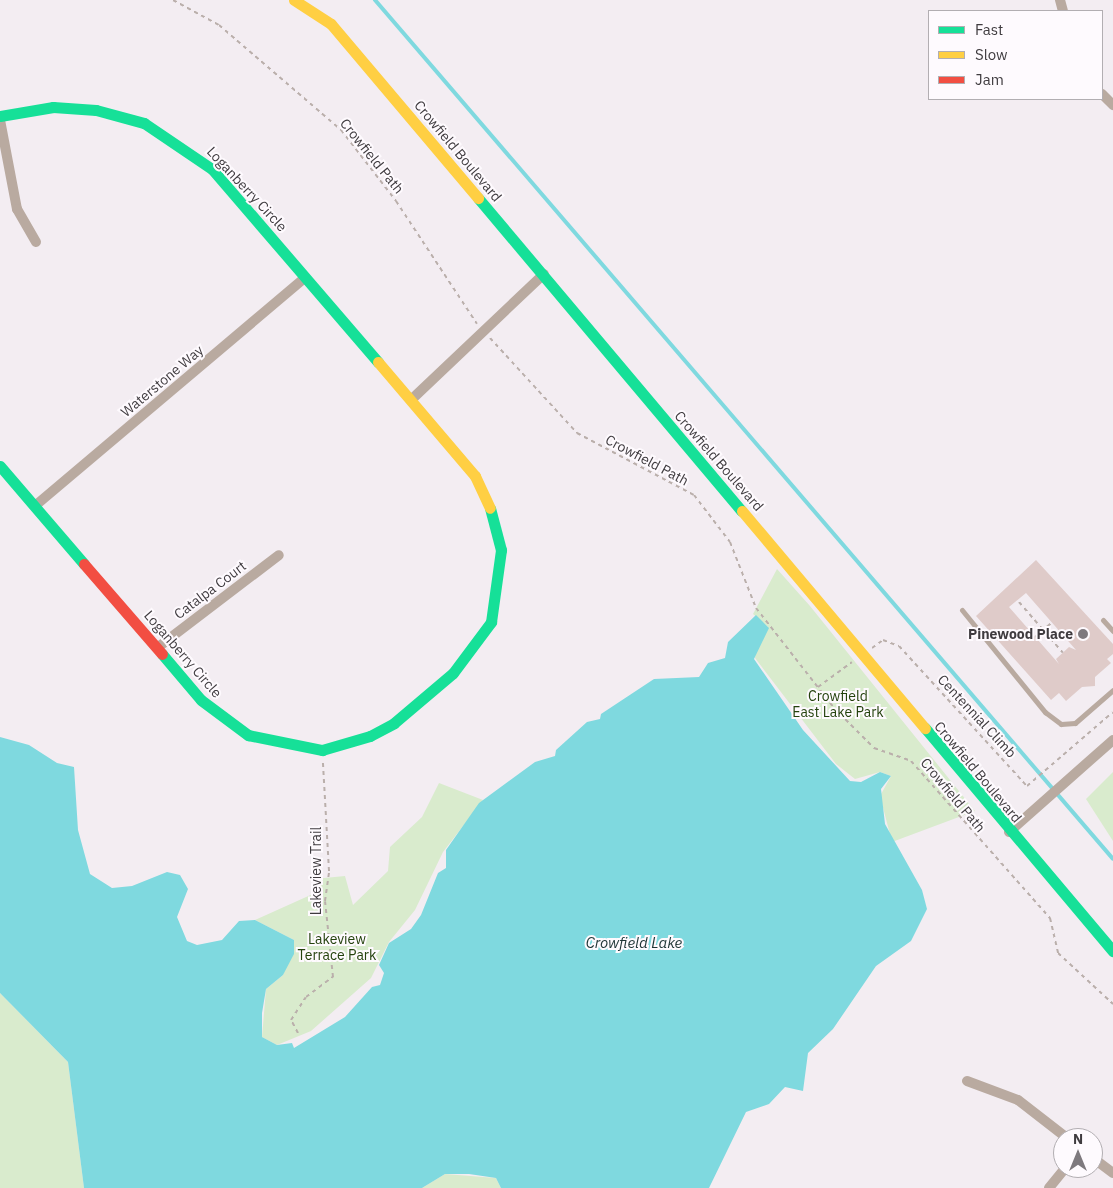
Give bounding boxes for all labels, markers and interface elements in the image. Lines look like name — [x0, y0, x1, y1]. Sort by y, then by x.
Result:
legend — [928, 10, 1103, 100]
text: Fast — [975, 20, 1003, 39]
text: Slow — [975, 45, 1008, 64]
text: Jam — [975, 70, 1004, 89]
street label: Crowfield Boulevard — [411, 97, 505, 205]
street label: Crowfield Path — [337, 115, 407, 197]
street label: Loganberry Circle — [203, 143, 291, 235]
street label: Waterstone Way — [117, 342, 207, 420]
street label: Crowfield Boulevard — [671, 408, 767, 514]
street label: Crowfield Path — [603, 431, 691, 489]
street label: Catalpa Court — [171, 557, 249, 623]
street label: Loganberry Circle — [141, 607, 225, 701]
place label: Pinewood Place — [968, 626, 1073, 642]
marker: Pinewood Place — [1077, 628, 1089, 640]
street label: Centennial Climb — [934, 671, 1020, 761]
park label: Crowfield East Lake Park — [792, 688, 884, 720]
street label: Crowfield Boulevard — [931, 718, 1025, 826]
street label: Crowfield Path — [917, 754, 989, 836]
street label: Lakeview Trail — [308, 827, 324, 915]
park label: Lakeview Terrace Park — [298, 931, 376, 964]
water label: Crowfield Lake — [586, 934, 682, 952]
north arrow — [1053, 1128, 1103, 1178]
text: N — [1073, 1130, 1083, 1148]

